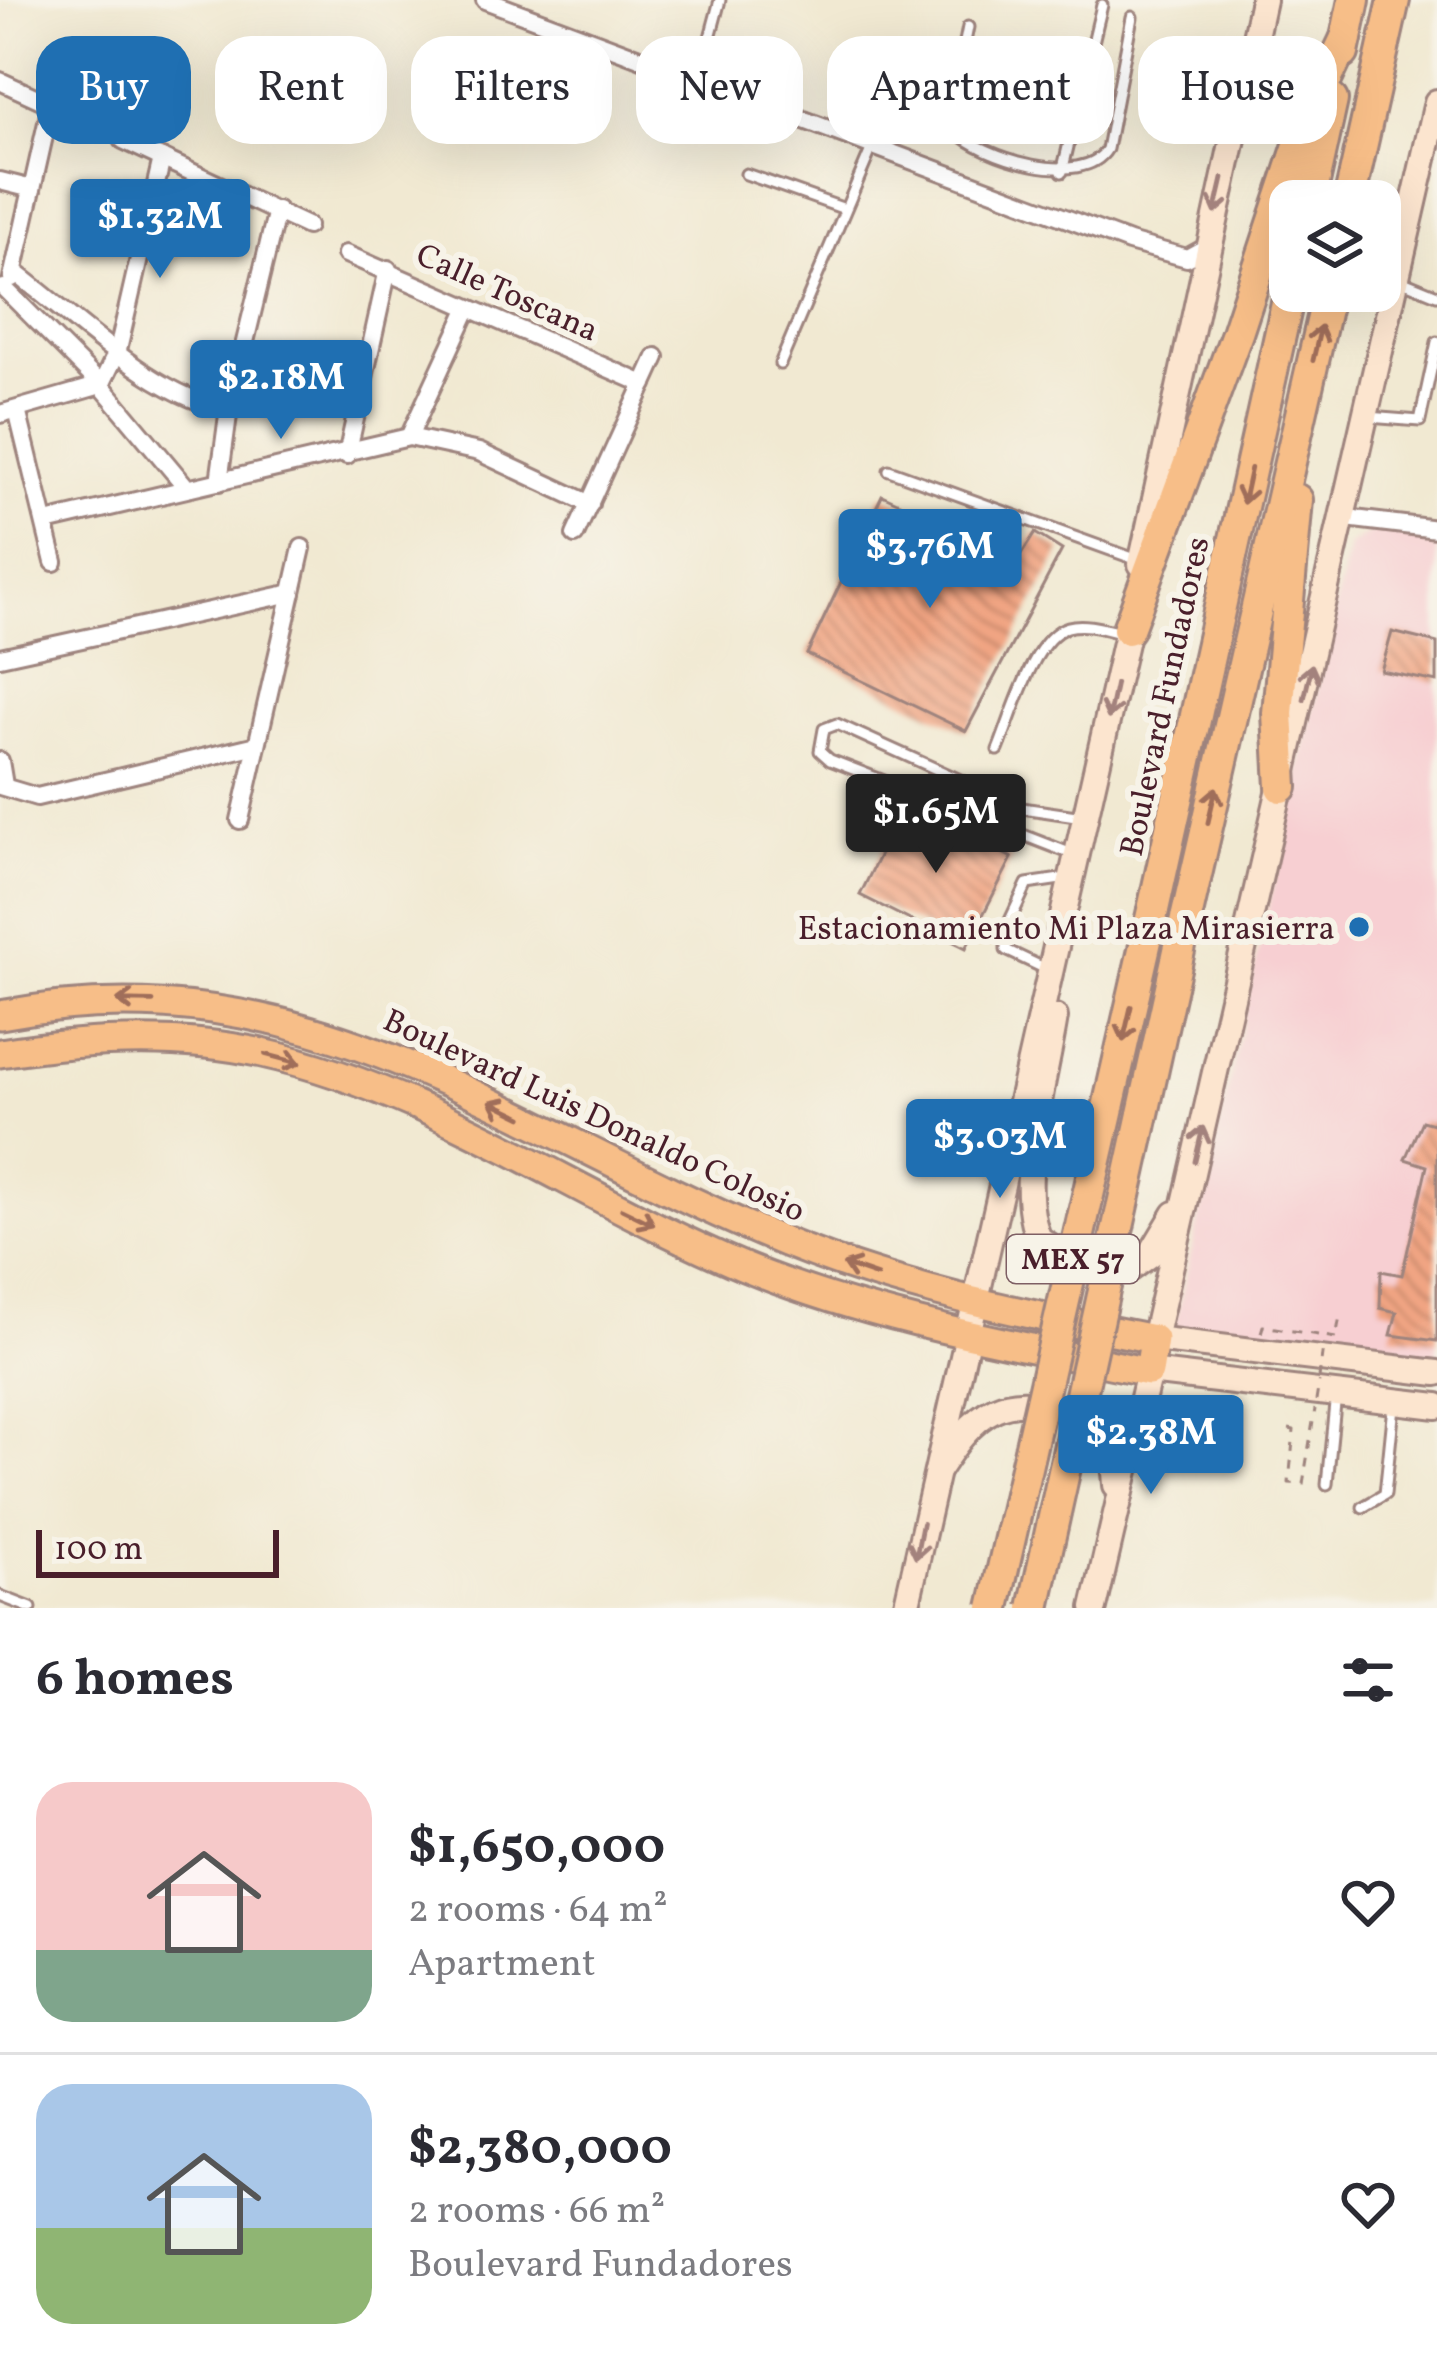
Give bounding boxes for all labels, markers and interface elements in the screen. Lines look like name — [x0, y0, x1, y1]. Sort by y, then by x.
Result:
chip: Buy — [36, 36, 191, 144]
chip: Rent — [215, 36, 387, 144]
chip: Filters — [411, 36, 612, 144]
chip: New — [636, 36, 803, 144]
chip: Apartment — [827, 36, 1114, 144]
chip: House — [1138, 36, 1337, 144]
one-way arrow — [1207, 177, 1229, 215]
pin: $1.32M — [62, 179, 258, 281]
map controls — [1269, 180, 1401, 312]
button: layers — [1269, 180, 1401, 312]
text: $1.32M — [97, 191, 223, 245]
street label: Calle Toscana — [408, 234, 605, 355]
one-way arrow — [1306, 324, 1329, 362]
pin: $2.18M — [183, 340, 379, 442]
text: $2.18M — [217, 352, 345, 406]
one-way arrow — [1234, 467, 1257, 505]
pin: $3.76M — [832, 509, 1028, 611]
text: $3.76M — [866, 521, 994, 575]
street label: Boulevard Fundadores — [1111, 533, 1223, 861]
one-way arrow — [1298, 664, 1320, 702]
one-way arrow — [1099, 681, 1122, 719]
pin: $1.65M — [838, 774, 1034, 876]
text: $1.65M — [873, 786, 999, 840]
one-way arrow — [1202, 787, 1225, 825]
place label: Estacionamiento Mi Plaza Mirasierra — [798, 908, 1335, 954]
marker: Estacionamiento Mi Plaza Mirasierra — [1346, 914, 1372, 940]
one-way arrow — [116, 990, 155, 1013]
street label: Boulevard Luis Donaldo Colosio — [375, 999, 812, 1236]
one-way arrow — [1114, 1005, 1137, 1043]
one-way arrow — [263, 1049, 301, 1071]
one-way arrow — [488, 1096, 524, 1119]
pin: $3.03M — [902, 1099, 1098, 1201]
text: $3.03M — [933, 1111, 1067, 1165]
one-way arrow — [1189, 1125, 1211, 1163]
one-way arrow — [620, 1206, 655, 1229]
road number: MEX 57 — [1007, 1235, 1139, 1283]
one-way arrow — [842, 1258, 879, 1279]
pin: $2.38M — [1053, 1395, 1249, 1497]
text: $2.38M — [1085, 1407, 1217, 1461]
one-way arrow — [907, 1520, 929, 1559]
scale bar — [36, 1524, 279, 1577]
text: 100 m — [54, 1528, 143, 1574]
text: 6 homes — [36, 1645, 234, 1716]
icon: filters — [1335, 1647, 1401, 1713]
text: $1,650,000 — [408, 1813, 665, 1884]
icon: home — [132, 1830, 276, 1974]
icon: heart — [1335, 1869, 1401, 1935]
text: 2 rooms · 64 m² — [408, 1884, 668, 1938]
text: Apartment — [408, 1938, 596, 1992]
text: $2,380,000 — [408, 2114, 672, 2185]
icon: home — [132, 2132, 276, 2276]
icon: heart — [1335, 2171, 1401, 2237]
text: 2 rooms · 66 m² — [408, 2185, 665, 2239]
text: Boulevard Fundadores — [408, 2239, 793, 2293]

